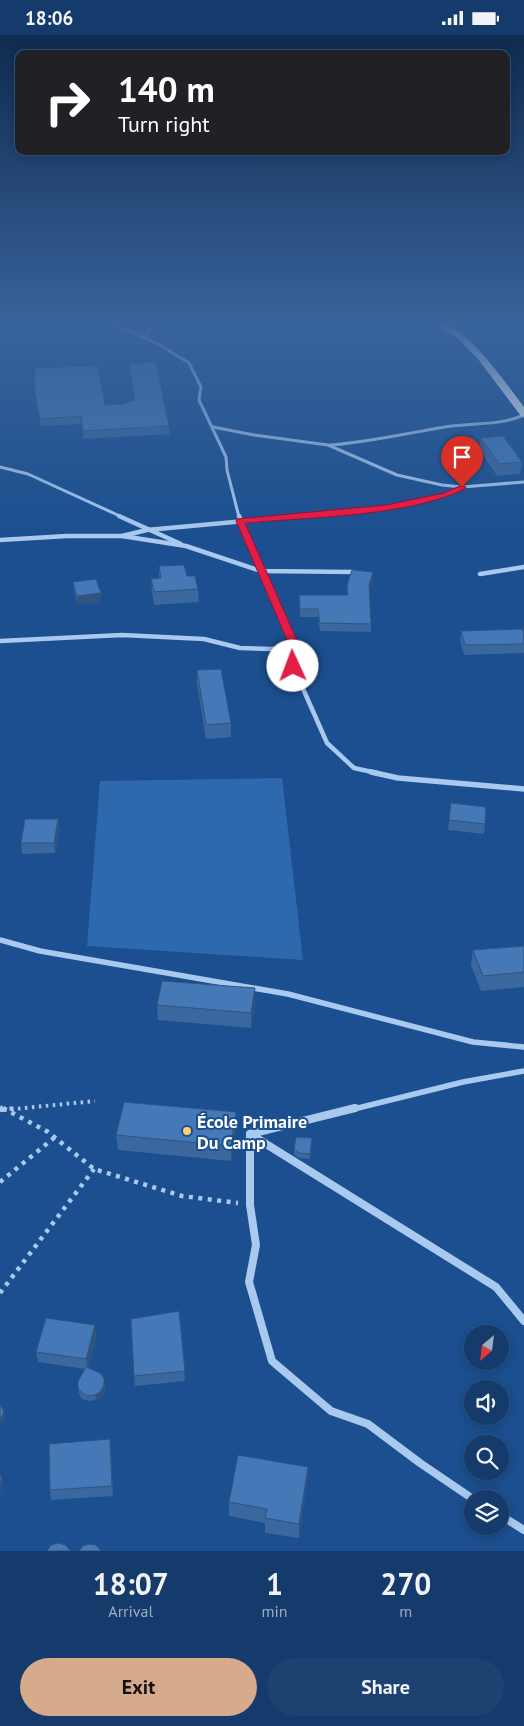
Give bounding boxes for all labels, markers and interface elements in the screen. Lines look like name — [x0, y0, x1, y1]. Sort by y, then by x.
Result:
text: 18:06 — [25, 6, 73, 30]
text: 140 m — [118, 66, 215, 112]
icon: right — [35, 70, 100, 135]
text: Turn right — [118, 110, 210, 138]
pin — [441, 436, 483, 487]
icon: arrive — [448, 443, 476, 471]
position arrow — [266, 639, 318, 691]
place label: École Primaire Du Camp — [197, 1110, 307, 1154]
marker: École Primaire Du Camp — [181, 1125, 193, 1137]
north arrow — [464, 1325, 509, 1370]
map controls — [464, 1325, 509, 1535]
button: sound — [464, 1380, 509, 1425]
button: search — [464, 1435, 509, 1480]
button: layers — [464, 1490, 509, 1535]
text: 18:07 — [93, 1564, 169, 1603]
text: 1 — [266, 1564, 283, 1603]
text: 270 — [380, 1564, 431, 1603]
text: Arrival — [108, 1601, 153, 1621]
text: min — [262, 1601, 288, 1621]
text: m — [399, 1601, 412, 1621]
button: Exit — [20, 1658, 257, 1716]
button: Share — [267, 1658, 504, 1716]

